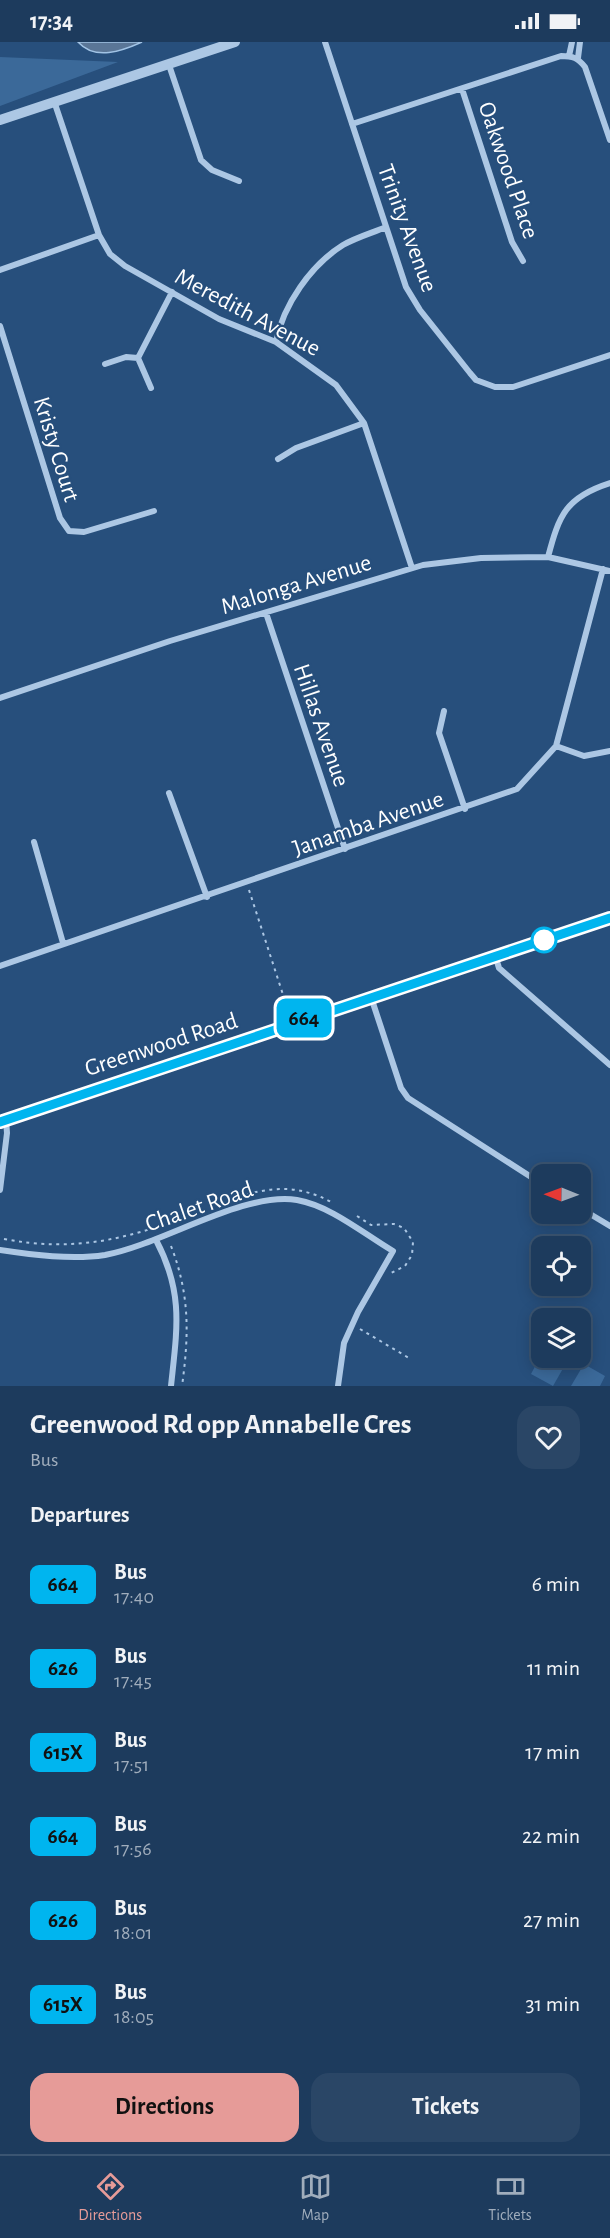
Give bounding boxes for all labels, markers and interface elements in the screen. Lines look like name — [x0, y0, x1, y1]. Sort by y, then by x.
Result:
text: 17:34 — [30, 10, 73, 32]
street label: Oakwood Place — [473, 99, 543, 242]
street label: Trinity Avenue — [373, 161, 441, 295]
street label: Meredith Avenue — [171, 265, 324, 361]
street label: Kristy Court — [29, 394, 83, 505]
street label: Malonga Avenue — [218, 551, 374, 619]
street label: Hillas Avenue — [289, 661, 353, 790]
street label: Janamba Avenue — [290, 787, 447, 861]
unlabelled marker — [531, 927, 557, 953]
line badge: 664 — [270, 998, 338, 1038]
text: 664 — [289, 1008, 319, 1029]
street label: Greenwood Road — [82, 1009, 241, 1081]
north arrow — [531, 1164, 591, 1224]
map controls — [531, 1164, 591, 1368]
street label: Chalet Road — [142, 1177, 256, 1237]
button: locate — [531, 1236, 591, 1296]
button: layers — [531, 1308, 591, 1368]
button: heart — [517, 1406, 580, 1469]
text: Greenwood Rd opp Annabelle Cres — [30, 1411, 411, 1439]
text: Bus — [30, 1450, 58, 1470]
text: Departures — [30, 1504, 130, 1526]
text: Bus — [114, 1561, 147, 1583]
text: 6 min — [532, 1573, 580, 1595]
text: 664 — [48, 1574, 78, 1595]
text: 17:40 — [114, 1587, 154, 1607]
text: Bus — [114, 1645, 147, 1667]
text: 11 min — [527, 1657, 580, 1679]
text: 626 — [48, 1658, 78, 1679]
text: 17:45 — [114, 1671, 152, 1691]
text: Bus — [114, 1729, 147, 1751]
text: 17 min — [525, 1741, 580, 1763]
text: 615X — [43, 1742, 83, 1763]
text: 17:51 — [114, 1755, 149, 1775]
text: Bus — [114, 1813, 147, 1835]
text: 22 min — [522, 1825, 580, 1847]
text: 664 — [48, 1826, 78, 1847]
text: 17:56 — [114, 1839, 152, 1859]
text: Bus — [114, 1897, 147, 1919]
text: 27 min — [523, 1909, 580, 1931]
text: 626 — [48, 1910, 78, 1931]
text: 18:01 — [114, 1923, 152, 1943]
text: Bus — [114, 1981, 147, 2003]
text: 31 min — [525, 1993, 580, 2015]
text: 615X — [43, 1994, 83, 2015]
text: 18:05 — [114, 2007, 154, 2027]
button: Directions — [30, 2073, 299, 2142]
button: Tickets — [311, 2073, 580, 2142]
tab: Directions — [78, 2170, 142, 2225]
tab: Map — [299, 2170, 332, 2225]
tab: Tickets — [488, 2170, 532, 2225]

